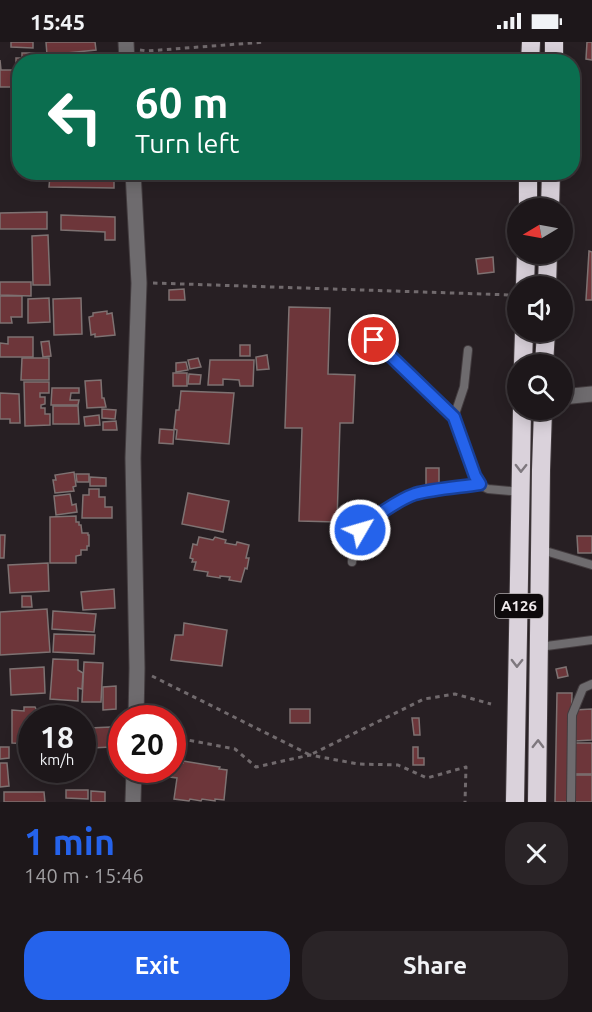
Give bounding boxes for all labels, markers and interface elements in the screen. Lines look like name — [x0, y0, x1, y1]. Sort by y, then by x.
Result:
text: 15:45 — [30, 9, 85, 34]
icon: left — [36, 78, 114, 156]
text: 60 m — [135, 79, 229, 126]
text: Turn left — [135, 128, 239, 158]
north arrow — [507, 198, 573, 264]
map controls — [507, 198, 573, 420]
button: sound — [507, 276, 573, 342]
pin — [348, 314, 399, 365]
icon: arrive — [357, 323, 390, 356]
button: search — [507, 354, 573, 420]
one-way arrow — [515, 463, 527, 472]
position arrow — [328, 498, 392, 562]
road number: A126 — [495, 594, 543, 618]
one-way arrow — [511, 658, 524, 667]
speed limit sign: 20 — [108, 705, 186, 783]
text: 18 — [40, 720, 74, 754]
one-way arrow — [532, 739, 544, 748]
text: km/h — [40, 751, 74, 768]
text: 1 min — [24, 821, 115, 862]
button: close — [505, 822, 568, 885]
text: 140 m · 15:46 — [24, 864, 144, 887]
button: Exit — [24, 931, 290, 1000]
button: Share — [302, 931, 568, 1000]

